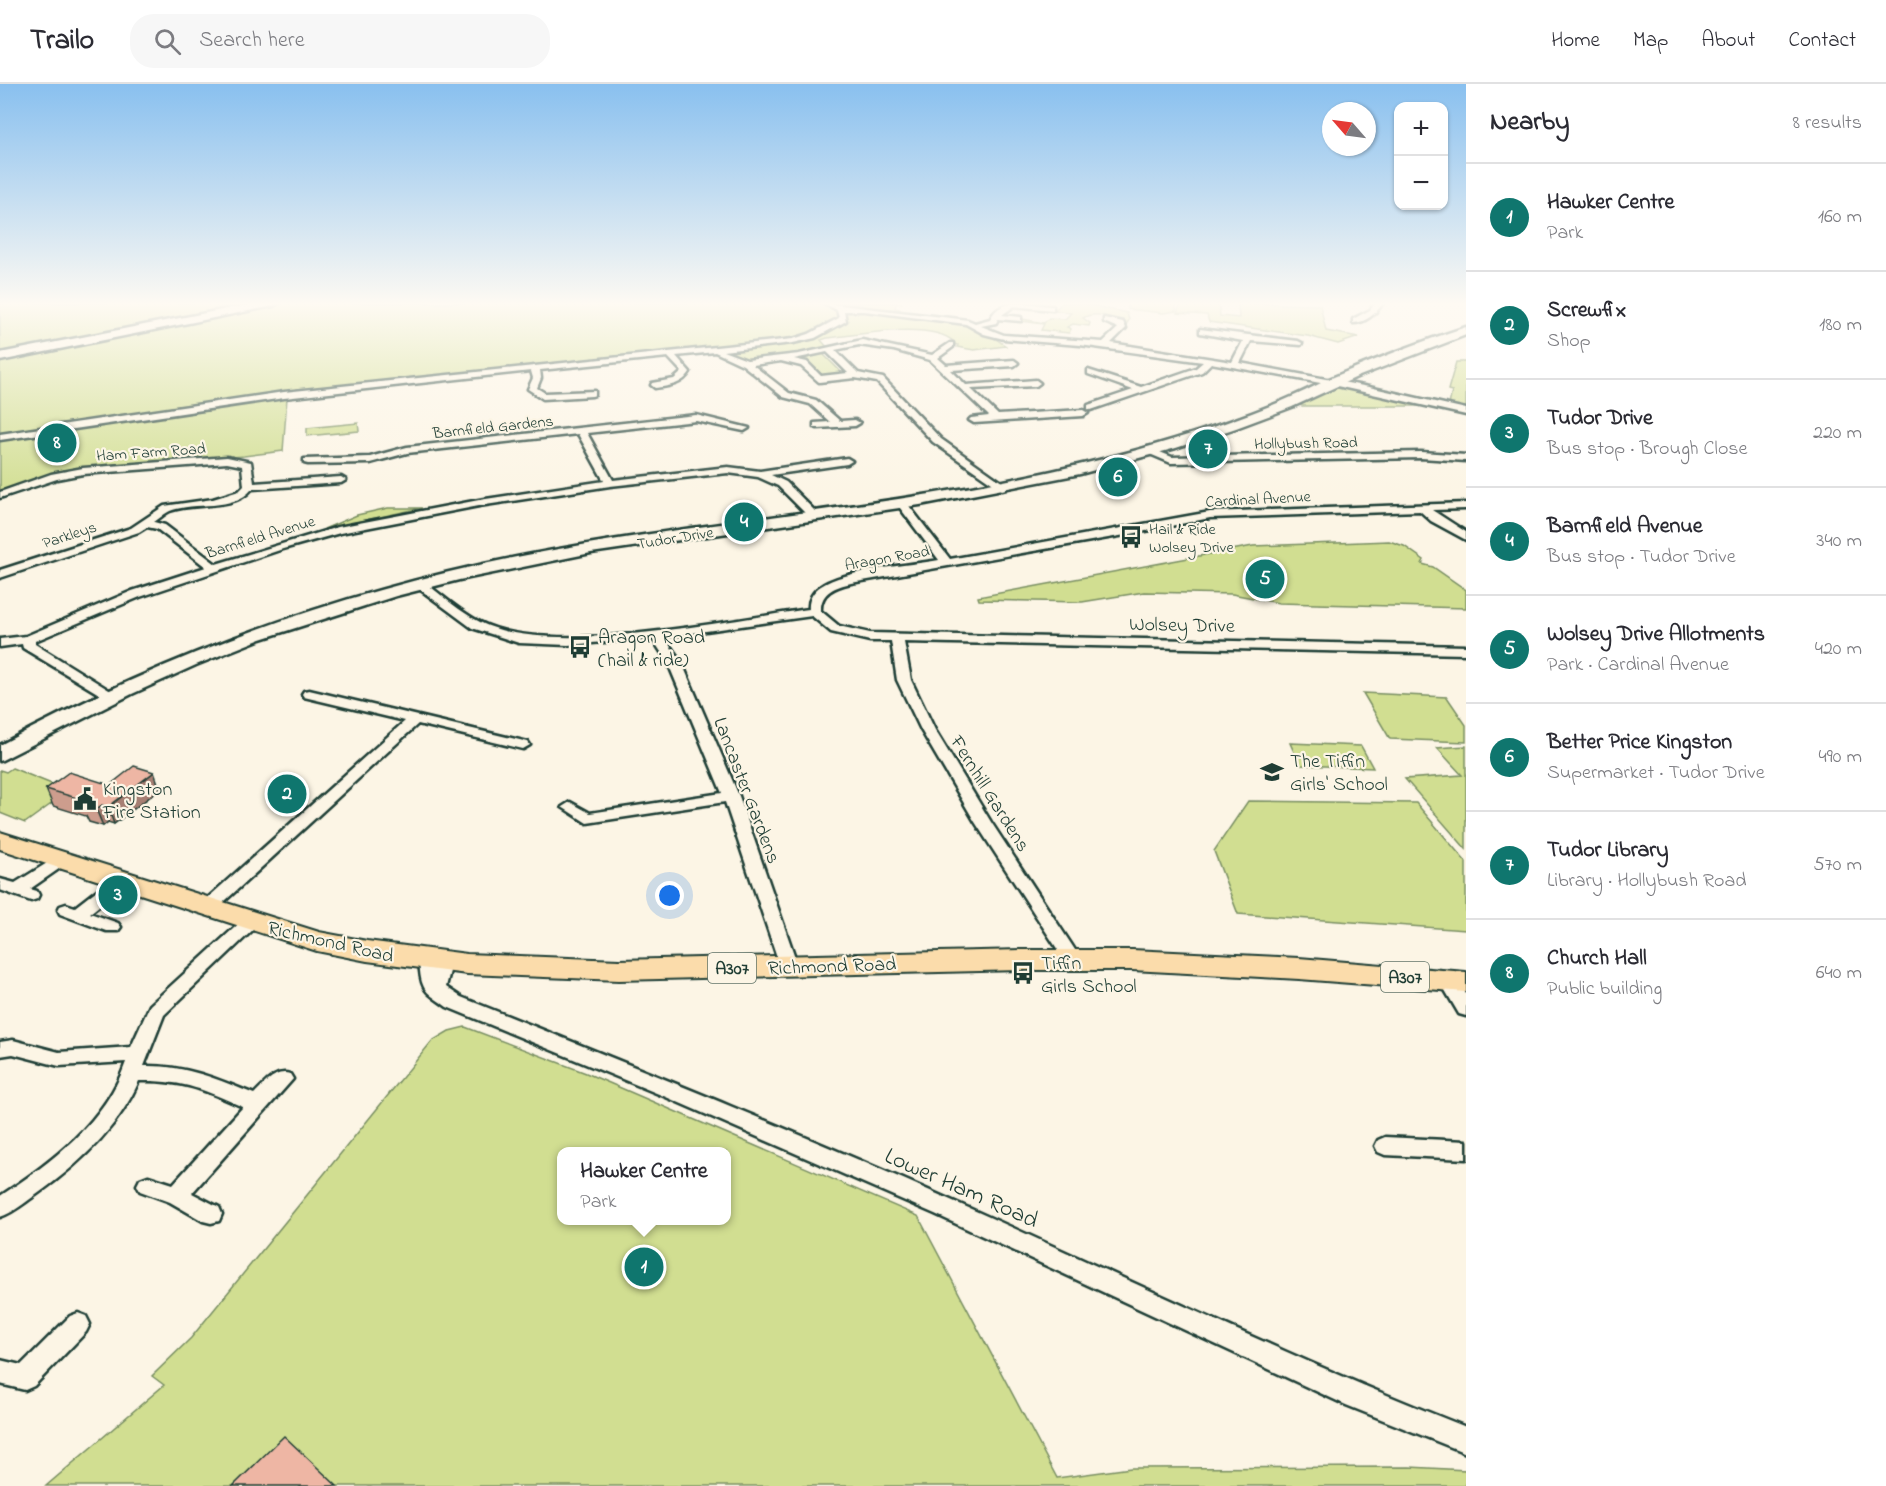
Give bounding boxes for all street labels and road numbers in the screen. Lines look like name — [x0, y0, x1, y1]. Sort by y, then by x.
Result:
street label: Barnfield Gardens — [431, 410, 555, 446]
street label: Hollybush Road — [1254, 431, 1358, 457]
street label: Ham Farm Road — [96, 437, 207, 469]
street label: Cardinal Avenue — [1205, 485, 1312, 515]
street label: Barnfield Avenue — [202, 510, 319, 566]
street label: Parkleys — [39, 516, 100, 556]
street label: Tudor Drive — [635, 521, 716, 557]
street label: Aragon Road — [843, 540, 932, 578]
street label: Wolsey Drive — [1129, 611, 1235, 642]
street label: Lancaster Gardens — [704, 714, 787, 868]
street label: Fernhill Gardens — [941, 730, 1036, 858]
street label: Richmond Road — [265, 915, 396, 972]
street label: Richmond Road — [767, 951, 897, 984]
road number: A307 — [708, 953, 756, 983]
road number: A307 — [1381, 962, 1429, 992]
street label: Lower Ham Road — [878, 1140, 1044, 1239]

